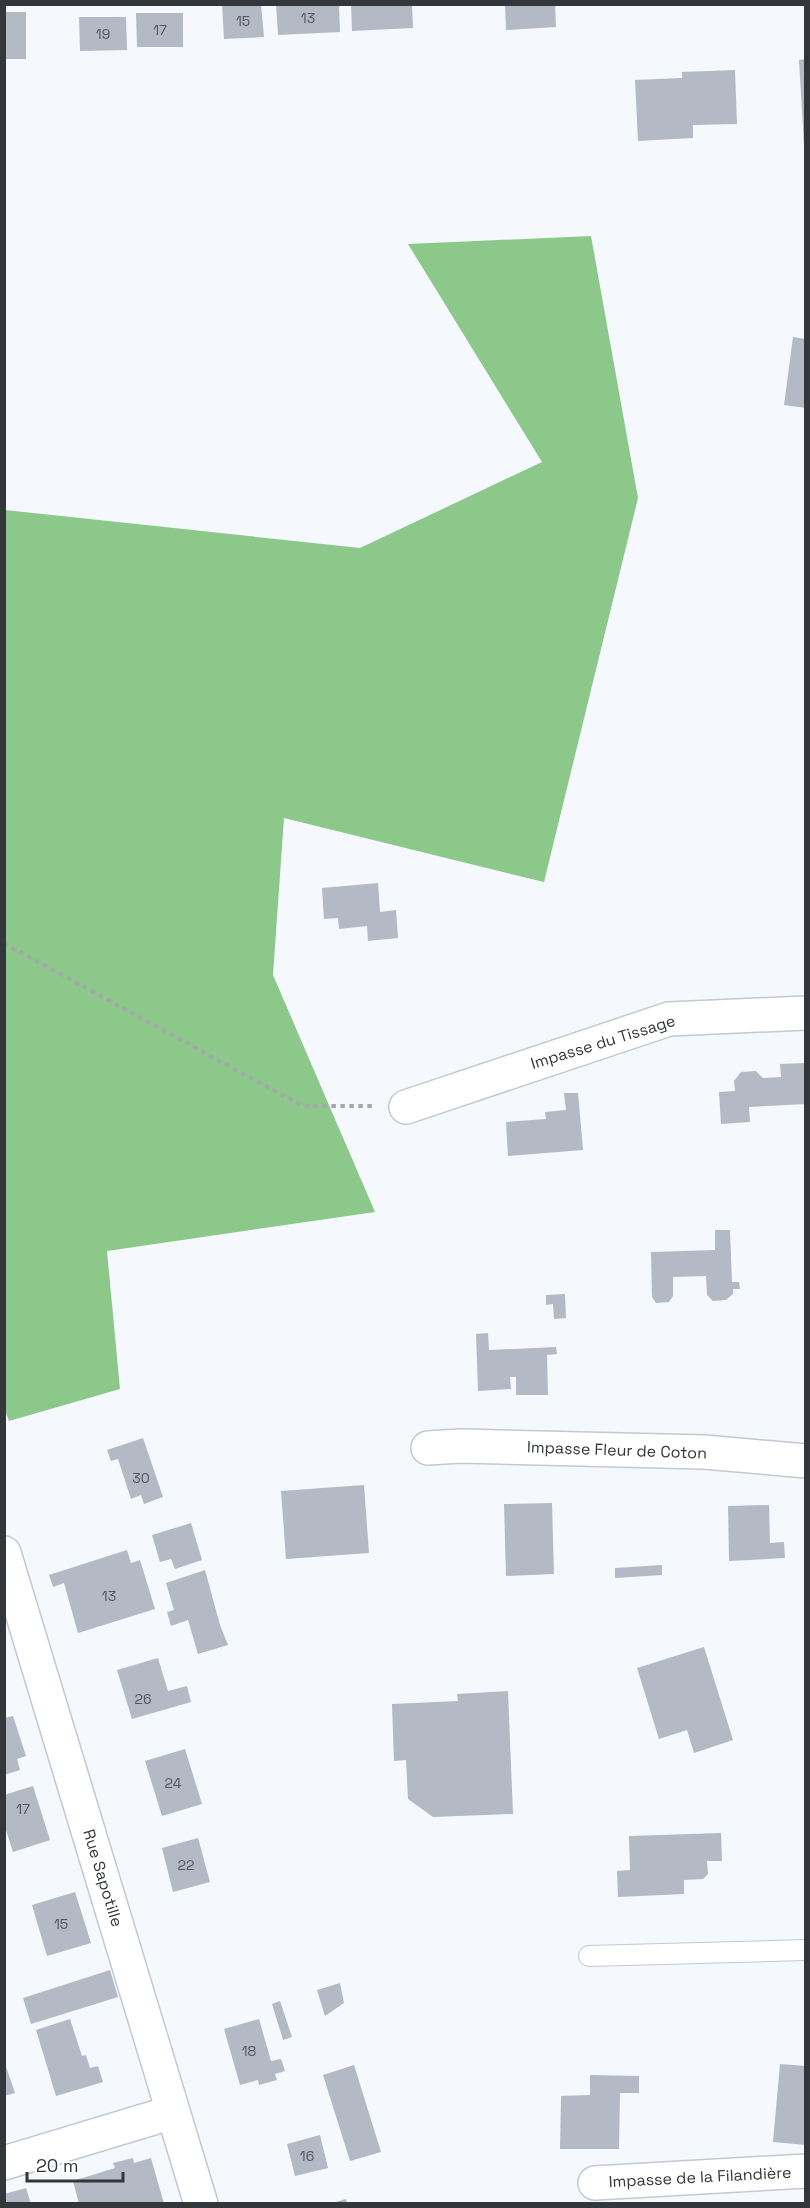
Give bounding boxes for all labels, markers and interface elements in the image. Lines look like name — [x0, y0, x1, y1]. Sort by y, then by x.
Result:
house number: 13 — [301, 9, 315, 27]
house number: 15 — [236, 12, 250, 30]
house number: 17 — [153, 21, 167, 39]
house number: 19 — [96, 25, 110, 43]
street label: Impasse du Tissage — [528, 1010, 678, 1074]
street label: Impasse Fleur de Coton — [527, 1436, 707, 1464]
house number: 30 — [132, 1469, 150, 1487]
house number: 13 — [102, 1587, 116, 1605]
house number: 26 — [134, 1690, 152, 1708]
house number: 24 — [165, 1774, 182, 1792]
house number: 17 — [16, 1800, 30, 1818]
street label: Rue Sapotille — [78, 1827, 128, 1929]
house number: 22 — [178, 1856, 194, 1874]
house number: 15 — [54, 1915, 68, 1933]
house number: 18 — [242, 2042, 257, 2060]
scale bar — [27, 2145, 123, 2183]
house number: 16 — [300, 2147, 314, 2165]
text: 20 m — [36, 2154, 79, 2177]
street label: Impasse de la Filandière — [608, 2162, 792, 2192]

